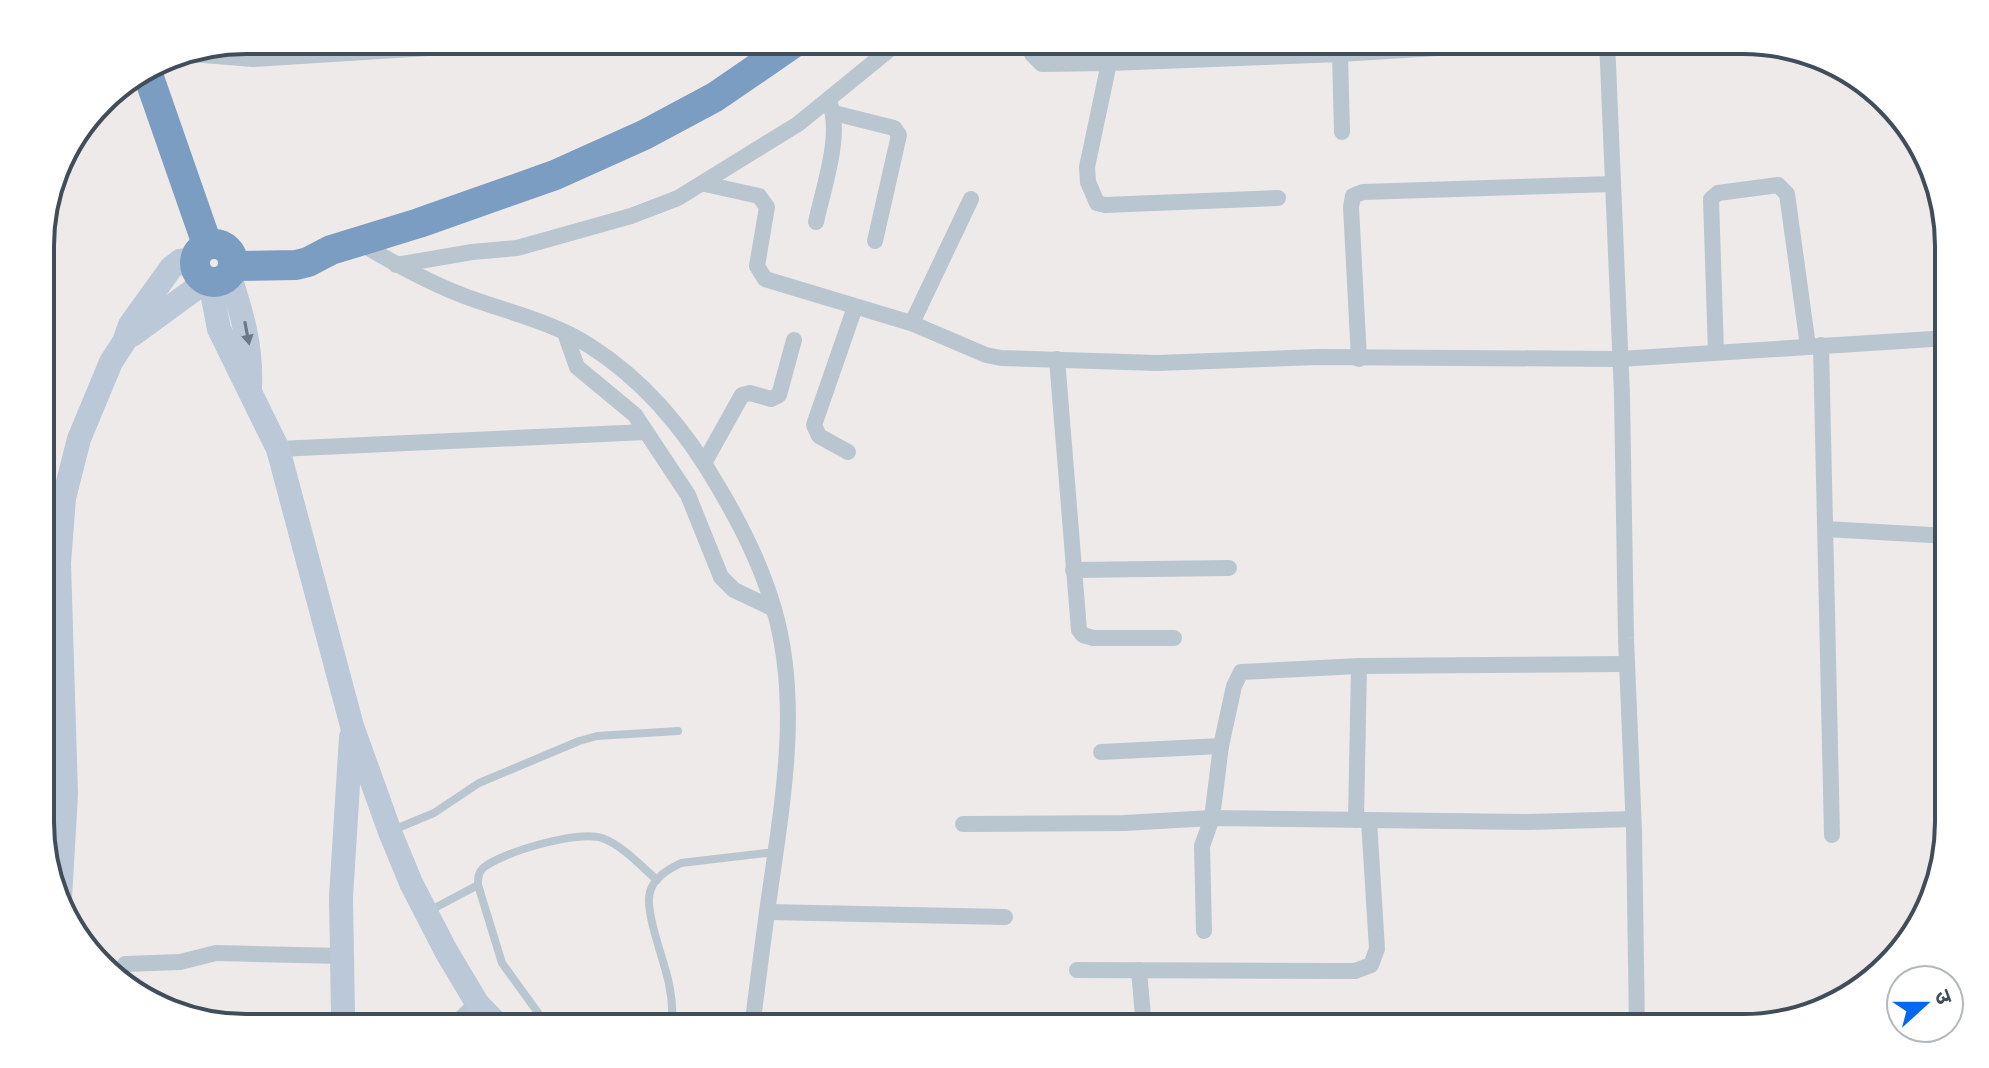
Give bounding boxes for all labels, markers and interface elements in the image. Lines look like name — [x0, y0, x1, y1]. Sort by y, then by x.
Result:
one-way arrow — [241, 321, 254, 346]
north arrow — [1885, 964, 1965, 1044]
text: उ — [1925, 985, 1960, 1010]

